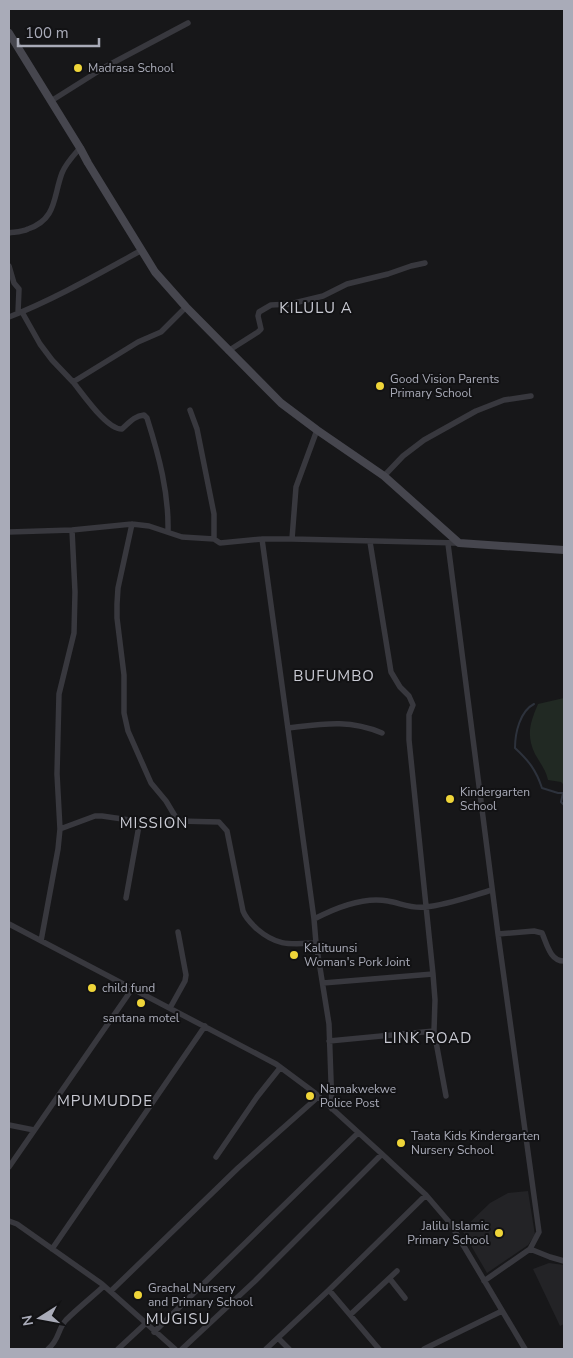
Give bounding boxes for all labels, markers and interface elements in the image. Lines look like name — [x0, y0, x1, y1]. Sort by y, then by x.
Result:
scale bar — [18, 15, 99, 47]
text: 100 m — [25, 23, 69, 43]
place label: Madrasa School — [88, 60, 175, 76]
marker: Madrasa School — [72, 62, 84, 74]
district label: KILULU A — [279, 298, 353, 318]
place label: Good Vision Parents Primary School — [390, 371, 500, 401]
marker: Good Vision Parents Primary School — [374, 380, 386, 392]
district label: BUFUMBO — [293, 666, 375, 686]
place label: Kindergarten School — [460, 784, 530, 814]
marker: Kindergarten School — [444, 793, 456, 805]
district label: MISSION — [120, 813, 188, 833]
place label: Kalituunsi Woman's Pork Joint — [304, 940, 411, 970]
marker: Kalituunsi Woman's Pork Joint — [288, 949, 300, 961]
place label: child fund — [102, 980, 155, 996]
marker: child fund — [86, 982, 98, 994]
marker: santana motel — [135, 997, 147, 1009]
place label: santana motel — [103, 1010, 180, 1026]
district label: LINK ROAD — [384, 1028, 472, 1048]
place label: Namakwekwe Police Post — [320, 1081, 396, 1111]
marker: Namakwekwe Police Post — [304, 1090, 316, 1102]
district label: MPUMUDDE — [57, 1091, 153, 1111]
place label: Taata Kids Kindergarten Nursery School — [411, 1128, 540, 1158]
marker: Taata Kids Kindergarten Nursery School — [395, 1137, 407, 1149]
place label: Jalilu Islamic Primary School — [407, 1218, 489, 1248]
marker: Jalilu Islamic Primary School — [493, 1227, 505, 1239]
place label: Grachal Nursery and Primary School — [148, 1280, 253, 1310]
marker: Grachal Nursery and Primary School — [132, 1289, 144, 1301]
north arrow — [15, 1293, 65, 1343]
district label: MUGISU — [146, 1309, 210, 1329]
text: N — [17, 1313, 38, 1327]

